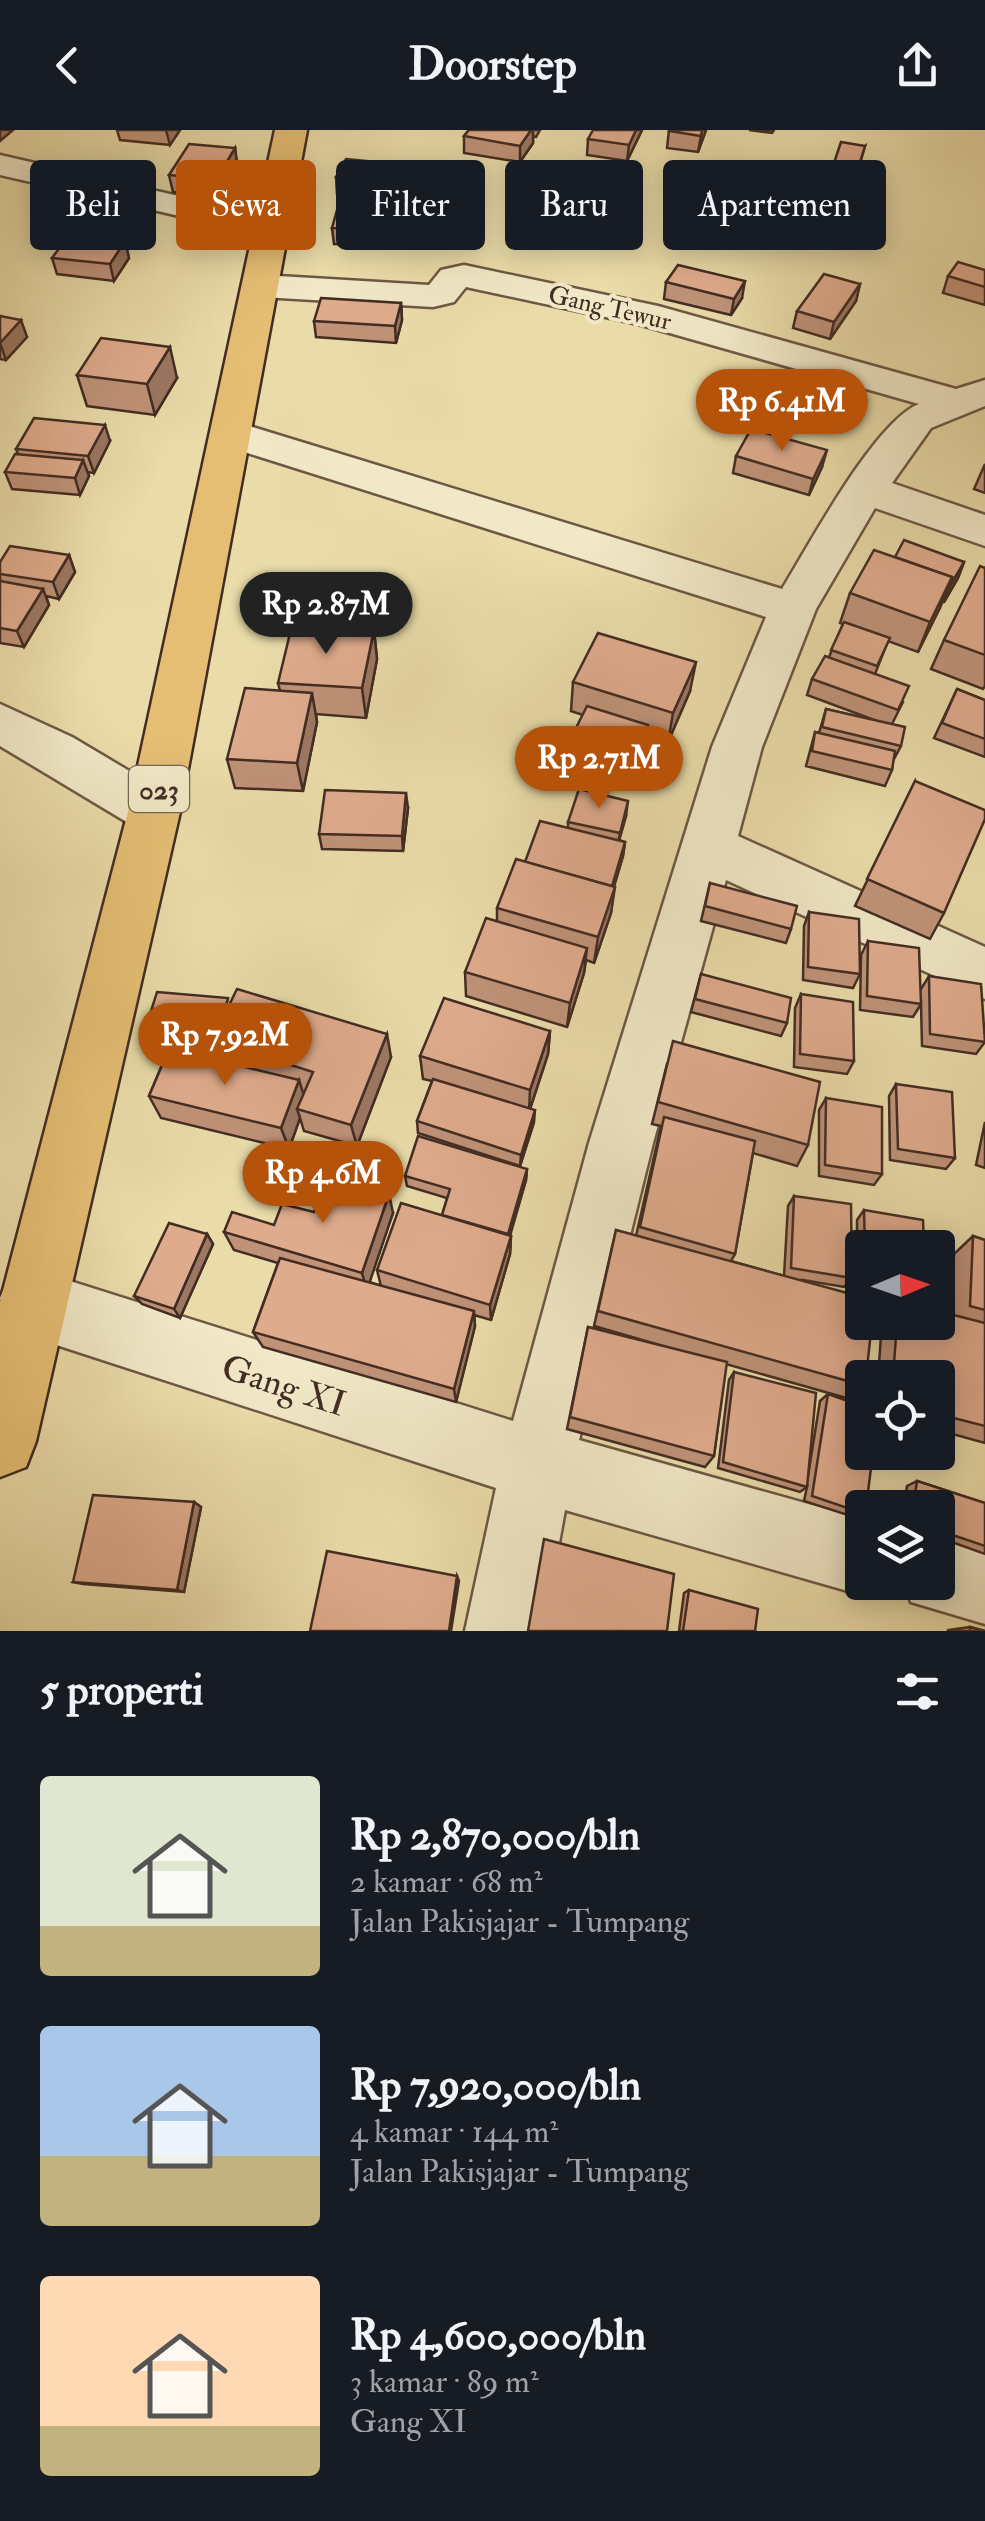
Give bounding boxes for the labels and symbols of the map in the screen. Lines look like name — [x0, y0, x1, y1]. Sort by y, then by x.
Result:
street label: Gang Tewur — [545, 279, 675, 338]
pin: Rp 6.41M — [679, 369, 885, 454]
pin: Rp 2.87M — [223, 572, 429, 657]
pin: Rp 2.71M — [496, 726, 702, 811]
road number: 023 — [129, 766, 189, 812]
pin: Rp 7.92M — [122, 1003, 328, 1088]
pin: Rp 4.6M — [231, 1141, 415, 1226]
north arrow — [845, 1230, 955, 1340]
street label: Gang XI — [216, 1345, 351, 1427]

